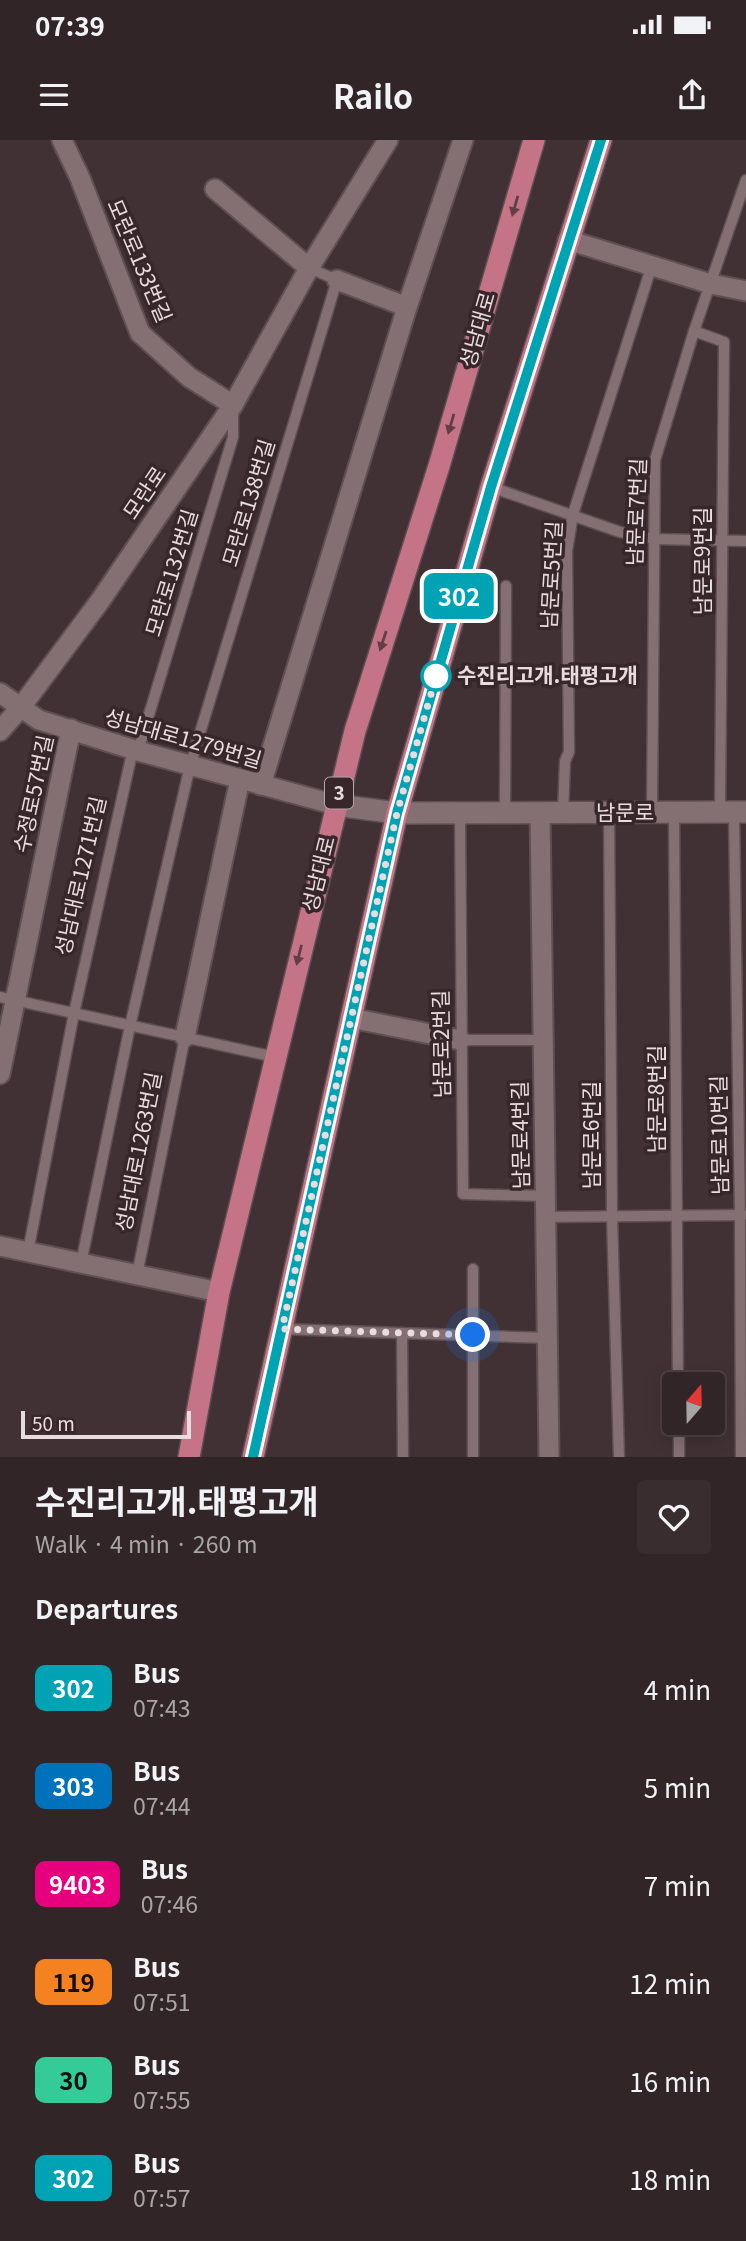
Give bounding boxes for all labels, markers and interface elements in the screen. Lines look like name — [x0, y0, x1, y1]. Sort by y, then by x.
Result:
text: 07:39 — [35, 6, 105, 43]
text: Railo — [333, 72, 413, 118]
icon: menu — [35, 76, 73, 114]
icon: share — [673, 76, 711, 114]
street label: 모란로133번길 — [101, 194, 180, 327]
one-way arrow — [509, 195, 519, 216]
street label: 성남대로 — [451, 288, 501, 371]
one-way arrow — [445, 413, 456, 435]
street label: 모란로138번길 — [214, 435, 281, 570]
street label: 남문로7번길 — [618, 457, 652, 567]
street label: 모란로 — [115, 459, 172, 524]
street label: 모란로132번길 — [137, 505, 204, 640]
street label: 남문로9번길 — [686, 507, 716, 615]
street label: 남문로5번길 — [532, 520, 568, 630]
line badge: 302 — [419, 573, 499, 619]
text: 302 — [438, 578, 480, 613]
one-way arrow — [377, 631, 388, 652]
place label: 수진리고개.태평고개 — [457, 659, 638, 689]
marker: 수진리고개.태평고개 — [421, 661, 451, 691]
street label: 성남대로1279번길 — [101, 700, 266, 774]
street label: 수정로57번길 — [5, 732, 59, 855]
road number: 3 — [325, 778, 353, 808]
street label: 성남대로1271번길 — [46, 793, 112, 958]
street label: 남문로 — [596, 796, 654, 826]
street label: 성남대로 — [293, 832, 341, 915]
one-way arrow — [293, 945, 304, 967]
street label: 남문로2번길 — [424, 990, 456, 1098]
street label: 남문로8번길 — [640, 1045, 670, 1153]
street label: 성남대로1263번길 — [107, 1069, 167, 1234]
street label: 남문로10번길 — [702, 1075, 734, 1195]
street label: 남문로4번길 — [503, 1081, 535, 1189]
street label: 남문로6번길 — [575, 1081, 605, 1189]
your location — [455, 1317, 490, 1352]
north arrow — [662, 1372, 724, 1435]
map controls — [662, 1372, 725, 1435]
scale bar — [21, 1408, 191, 1440]
text: 50 m — [32, 1409, 75, 1436]
text: 수진리고개.태평고개 — [35, 1476, 319, 1524]
button: heart — [637, 1480, 711, 1554]
text: Walk · 4 min · 260 m — [35, 1526, 258, 1560]
text: Departures — [35, 1589, 178, 1626]
text: Bus — [133, 1653, 180, 1690]
text: 302 — [52, 1670, 95, 1705]
text: 4 min — [644, 1670, 711, 1707]
text: 07:43 — [133, 1690, 190, 1724]
text: Bus — [133, 1751, 180, 1788]
text: 303 — [52, 1768, 95, 1803]
text: 5 min — [644, 1768, 711, 1805]
text: 07:44 — [133, 1788, 190, 1822]
text: Bus — [141, 1849, 188, 1886]
text: 9403 — [49, 1866, 106, 1901]
text: 7 min — [644, 1866, 711, 1903]
text: 07:46 — [141, 1886, 198, 1920]
text: Bus — [133, 1947, 180, 1984]
text: 119 — [52, 1964, 95, 1999]
text: 12 min — [629, 1964, 711, 2001]
text: 07:51 — [133, 1984, 190, 2018]
text: Bus — [133, 2045, 180, 2082]
text: 30 — [59, 2062, 88, 2097]
text: 16 min — [629, 2062, 711, 2099]
text: 07:55 — [133, 2082, 190, 2116]
text: Bus — [133, 2143, 180, 2180]
text: 302 — [52, 2160, 95, 2195]
text: 18 min — [629, 2160, 711, 2197]
text: 07:57 — [133, 2180, 190, 2214]

